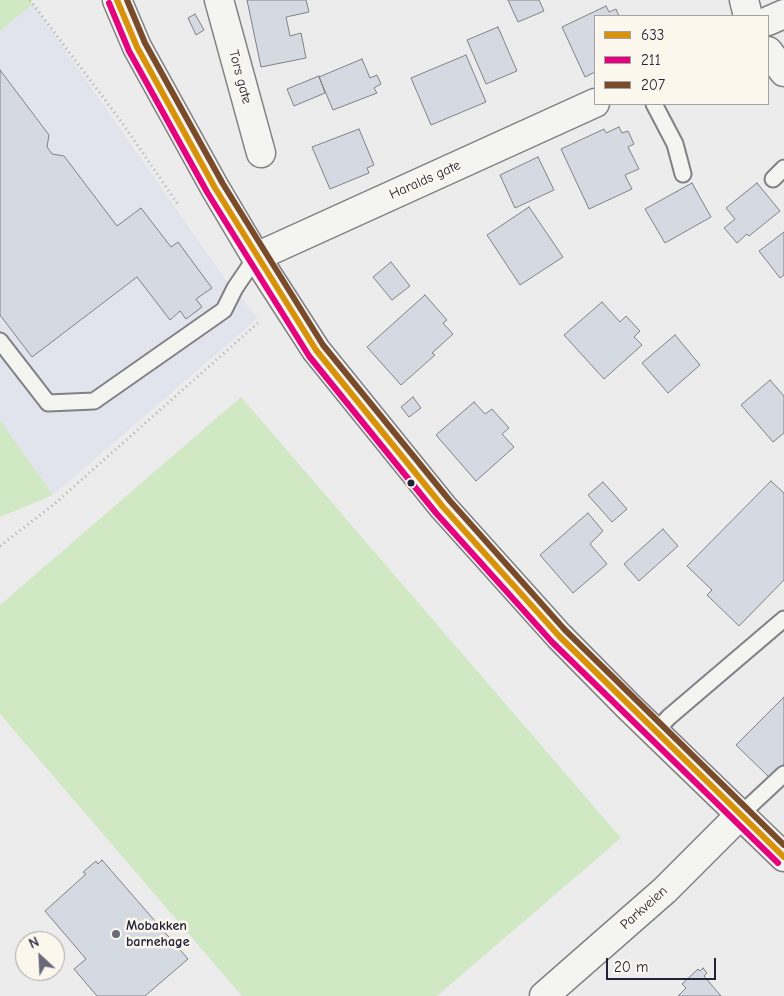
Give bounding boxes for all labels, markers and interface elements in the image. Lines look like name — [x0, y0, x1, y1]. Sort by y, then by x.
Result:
legend — [594, 15, 769, 105]
text: 633 — [641, 26, 664, 44]
street label: Tors gate — [225, 48, 255, 106]
text: 211 — [641, 51, 661, 69]
text: 207 — [641, 76, 665, 94]
street label: Haralds gate — [387, 157, 463, 203]
unlabelled marker — [406, 478, 416, 488]
street label: Parkveien — [617, 883, 671, 933]
place label: Mobakken barnehage — [126, 918, 190, 950]
marker: Mobakken barnehage — [110, 928, 122, 940]
north arrow — [15, 931, 65, 981]
text: N — [26, 933, 42, 952]
scale bar — [609, 948, 719, 980]
text: 20 m — [614, 958, 648, 976]

